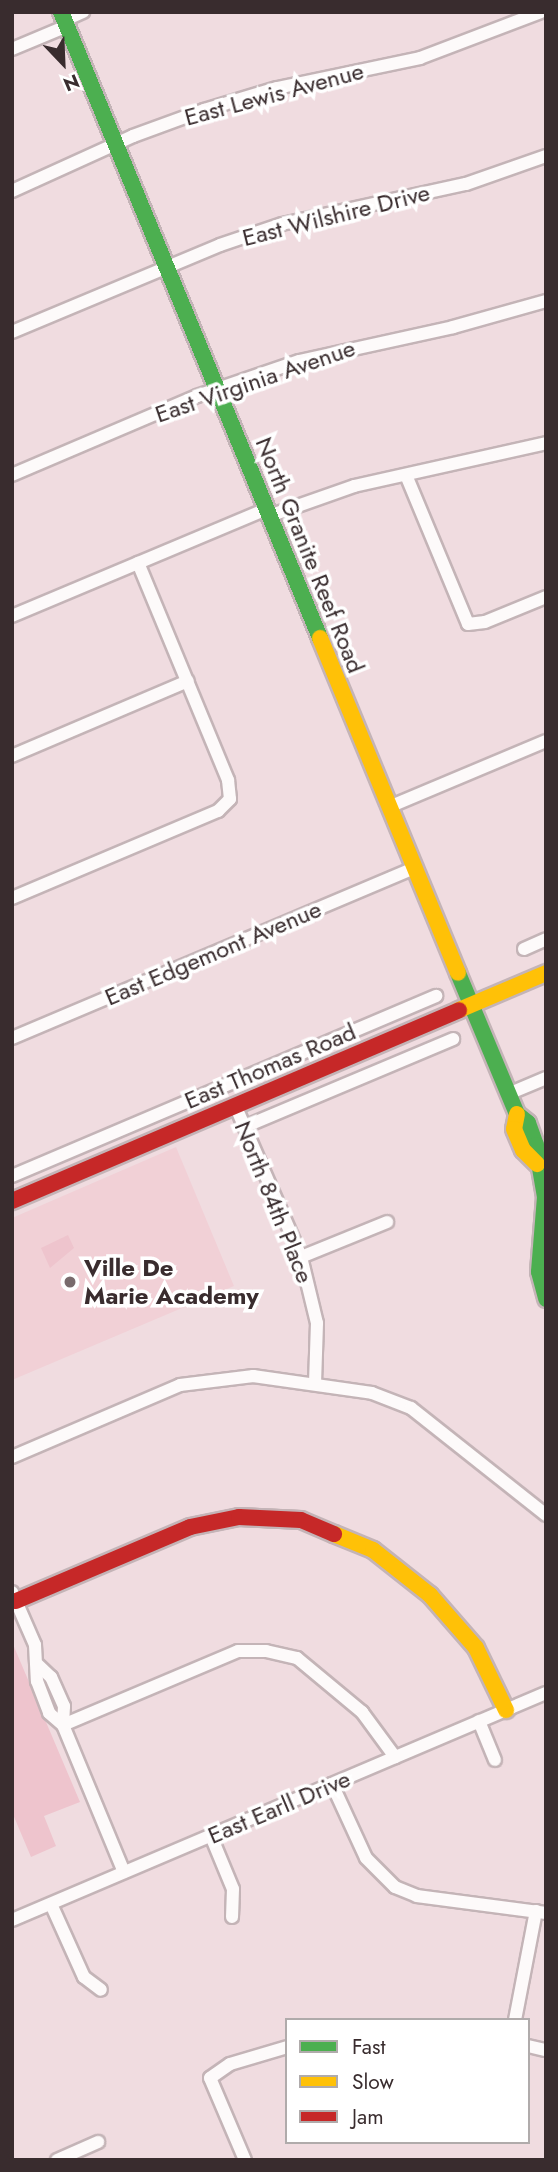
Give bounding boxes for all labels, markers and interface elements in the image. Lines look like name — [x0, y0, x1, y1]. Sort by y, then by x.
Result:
north arrow — [28, 28, 98, 98]
street label: East Lewis Avenue — [181, 56, 367, 132]
text: N — [59, 67, 84, 98]
street label: East Wilshire Drive — [239, 178, 433, 252]
street label: East Virginia Avenue — [151, 333, 359, 429]
street label: North Granite Reef Road — [249, 433, 371, 677]
street label: East Edgemont Avenue — [100, 894, 326, 1012]
street label: East Thomas Road — [180, 1017, 360, 1115]
street label: North 84th Place — [228, 1117, 320, 1287]
place label: Ville De Marie Academy — [84, 1254, 259, 1310]
marker: Ville De Marie Academy — [62, 1274, 78, 1290]
street label: East Earll Drive — [203, 1764, 355, 1850]
legend — [285, 2018, 530, 2144]
text: Fast — [352, 2032, 385, 2062]
text: Slow — [352, 2067, 394, 2097]
text: Jam — [352, 2102, 384, 2132]

